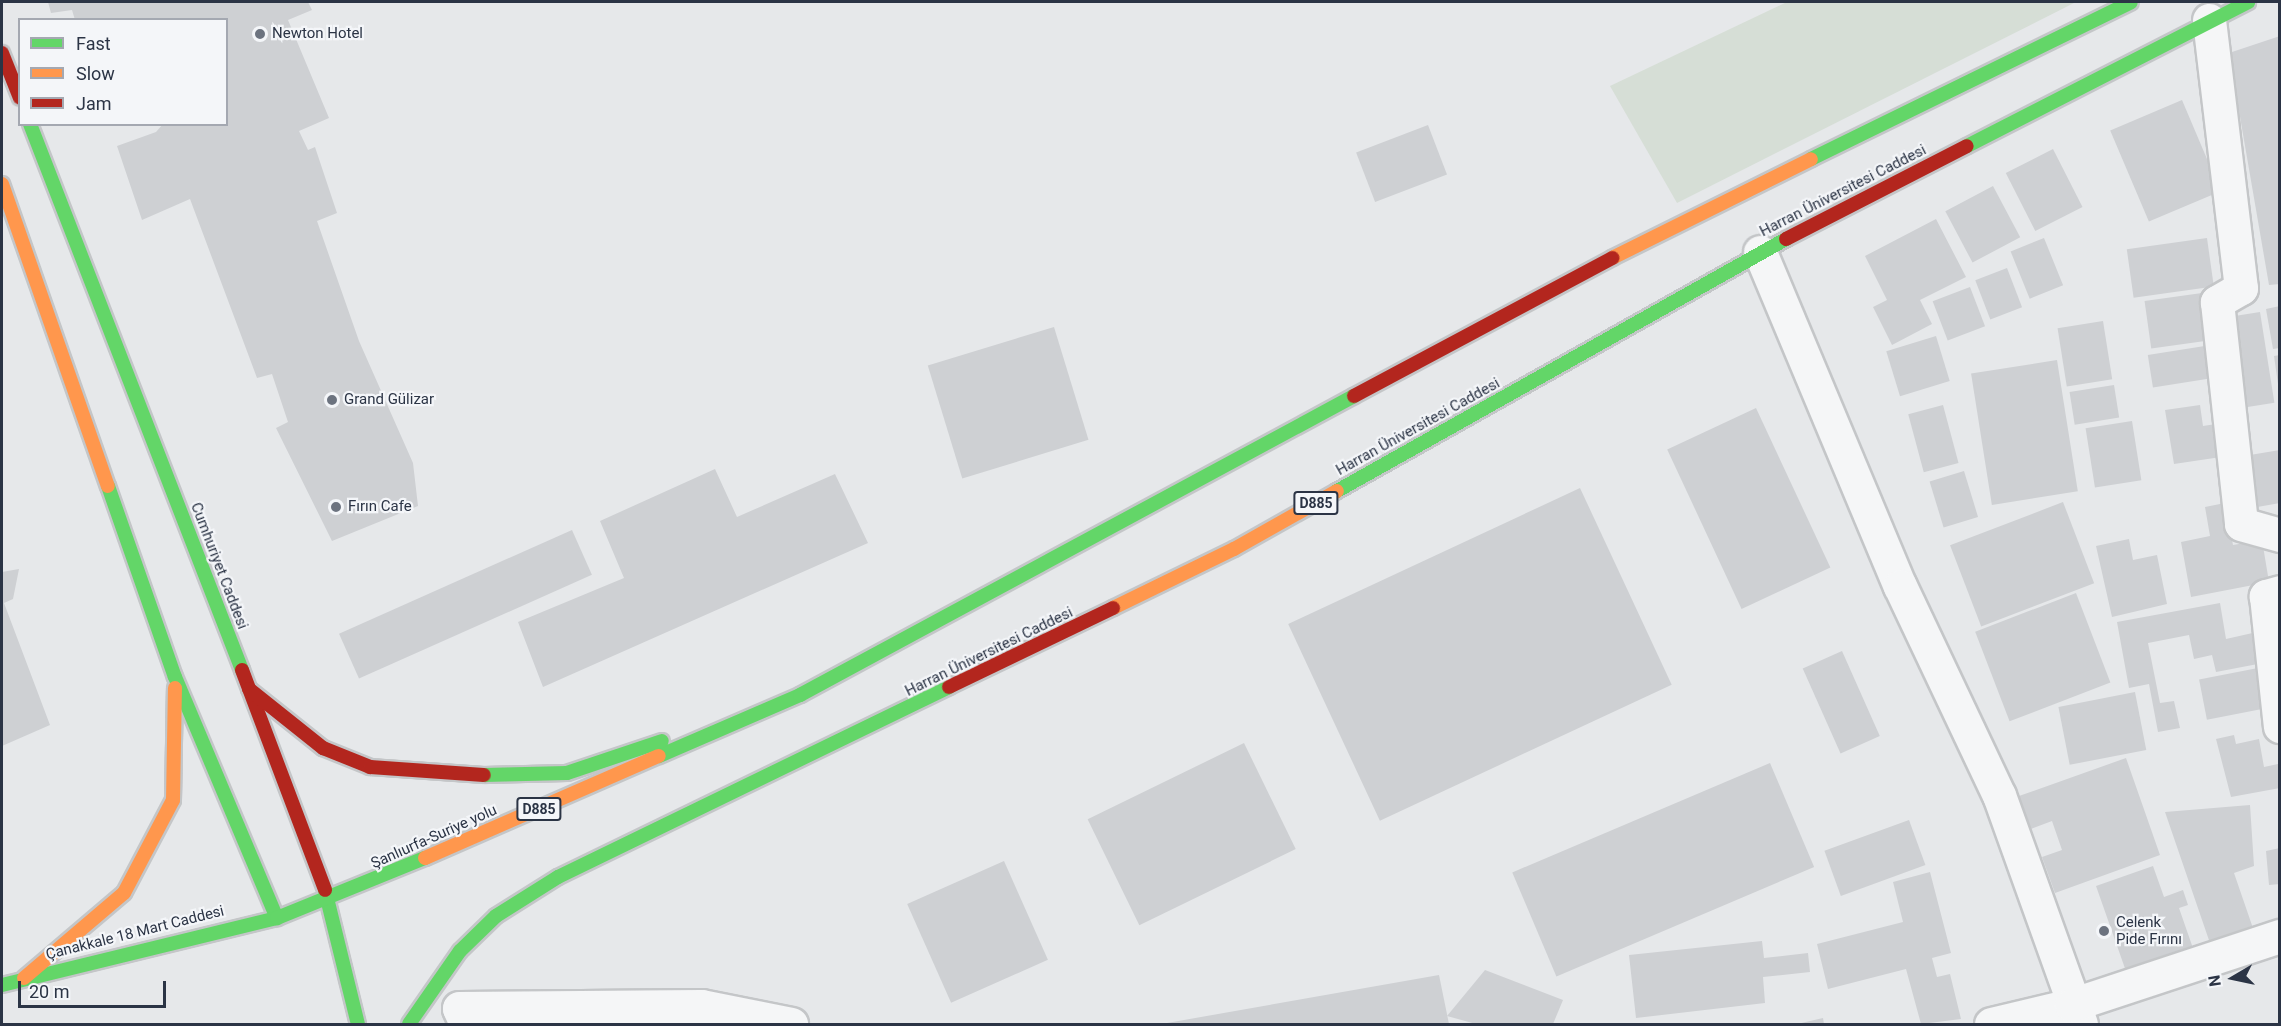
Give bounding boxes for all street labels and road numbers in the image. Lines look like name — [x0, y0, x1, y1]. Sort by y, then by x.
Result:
street label: Harran Üniversitesi Caddesi — [1757, 141, 1929, 241]
street label: Harran Üniversitesi Caddesi — [1333, 374, 1503, 480]
road number: D885 — [1292, 492, 1340, 514]
street label: Cumhuriyet Caddesi — [187, 500, 251, 632]
street label: Harran Üniversitesi Caddesi — [902, 604, 1076, 700]
road number: D885 — [515, 798, 563, 820]
street label: Şanlıurfa-Suriye yolu — [368, 801, 500, 873]
street label: Çanakkale 18 Mart Caddesi — [44, 902, 226, 964]

